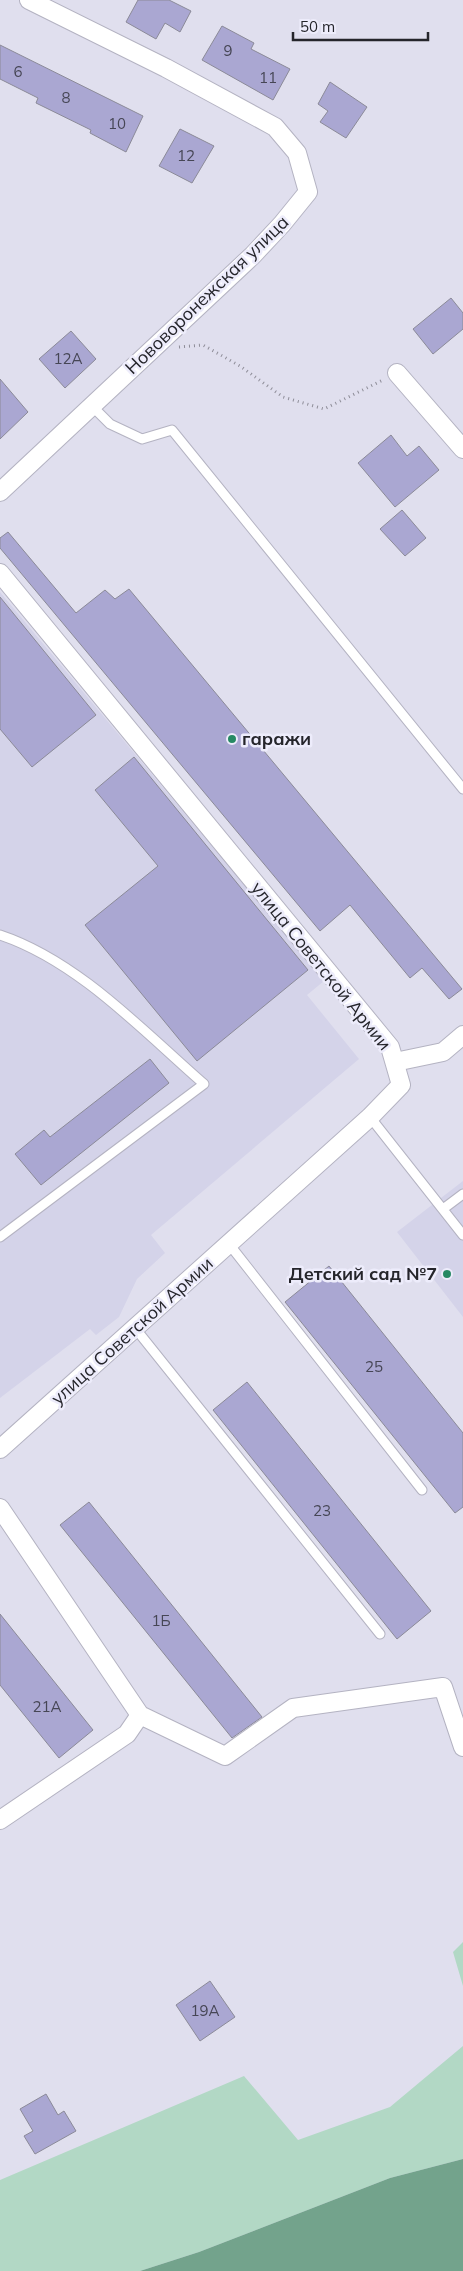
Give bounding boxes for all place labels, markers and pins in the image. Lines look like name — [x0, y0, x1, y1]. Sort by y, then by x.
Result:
place label: гаражи — [242, 727, 311, 750]
marker: гаражи — [226, 733, 238, 745]
place label: Детский сад №7 — [289, 1262, 437, 1285]
marker: Детский сад №7 — [441, 1268, 453, 1280]

